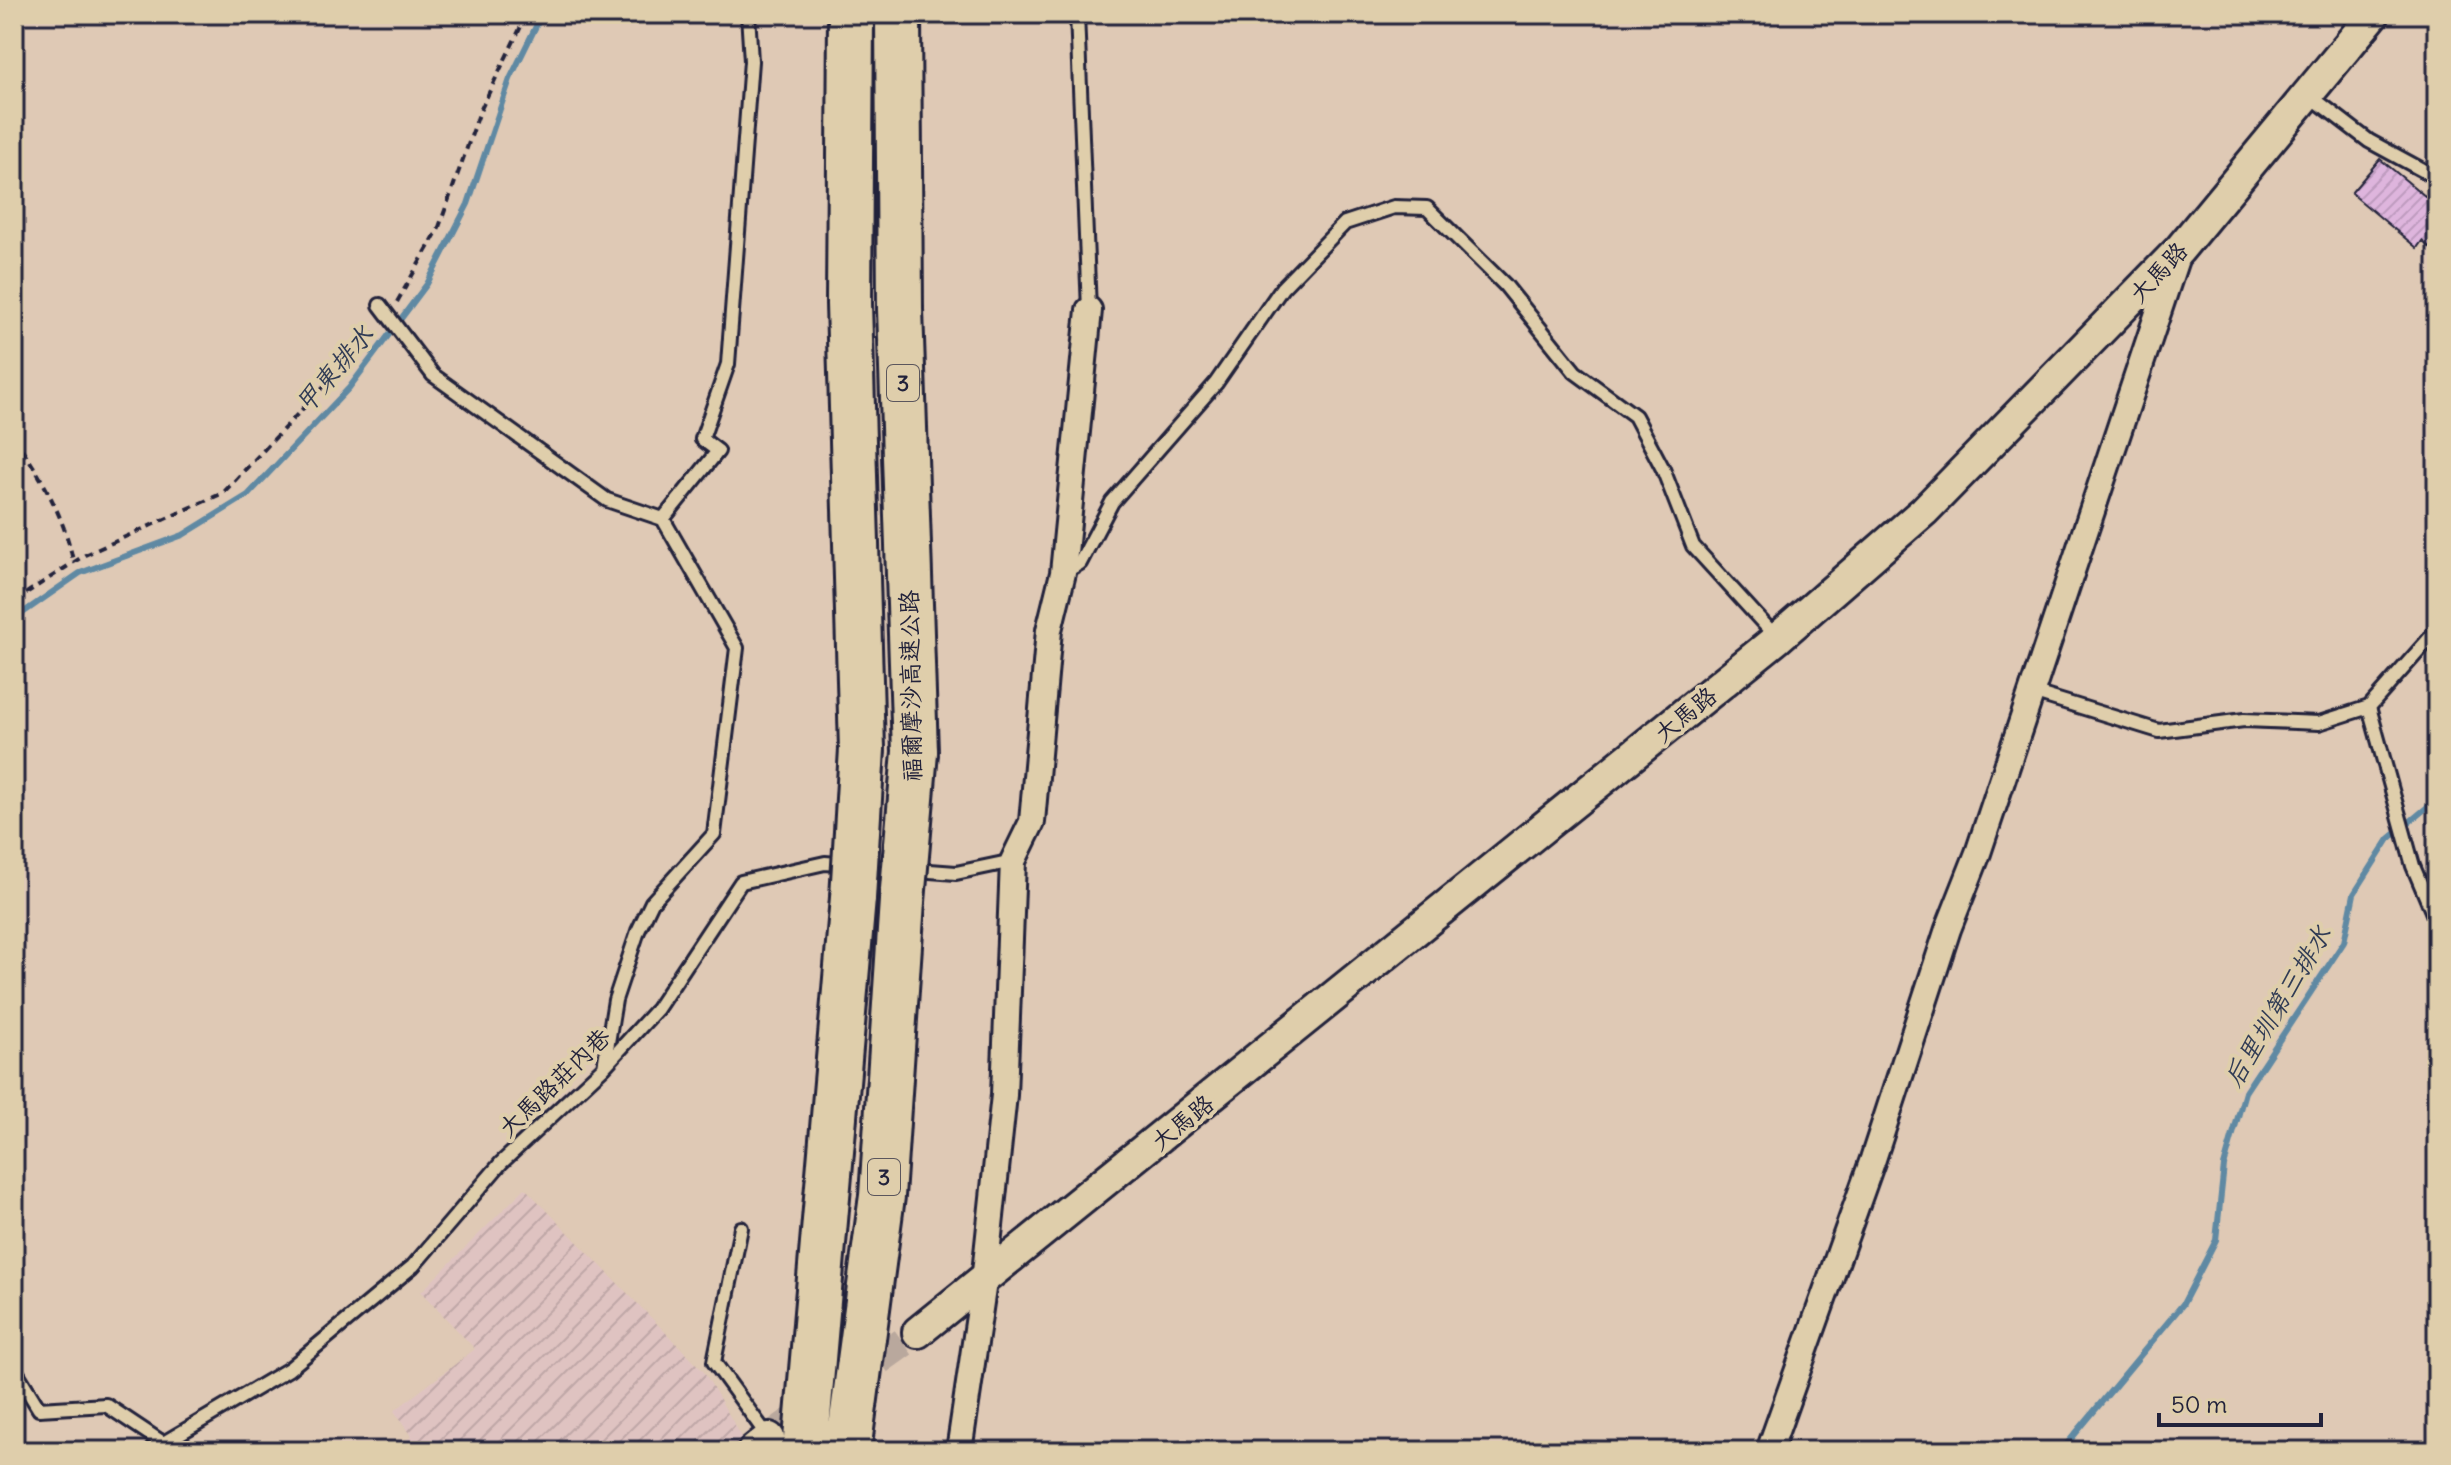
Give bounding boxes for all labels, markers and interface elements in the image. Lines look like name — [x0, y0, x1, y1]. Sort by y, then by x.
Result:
street label: 大馬路 — [2122, 235, 2194, 309]
water label: 甲東排水 — [288, 318, 381, 419]
road number: 3 — [887, 365, 919, 401]
street label: 福爾摩沙高速公路 — [893, 590, 927, 782]
street label: 大馬路 — [1648, 680, 1722, 748]
water label: 后里圳第三排水 — [2216, 919, 2339, 1093]
street label: 大馬路莊內巷 — [492, 1021, 616, 1143]
street label: 大馬路 — [1145, 1088, 1219, 1156]
road number: 3 — [868, 1159, 900, 1195]
scale bar — [2159, 1377, 2321, 1427]
text: 50 m — [2171, 1389, 2227, 1419]

